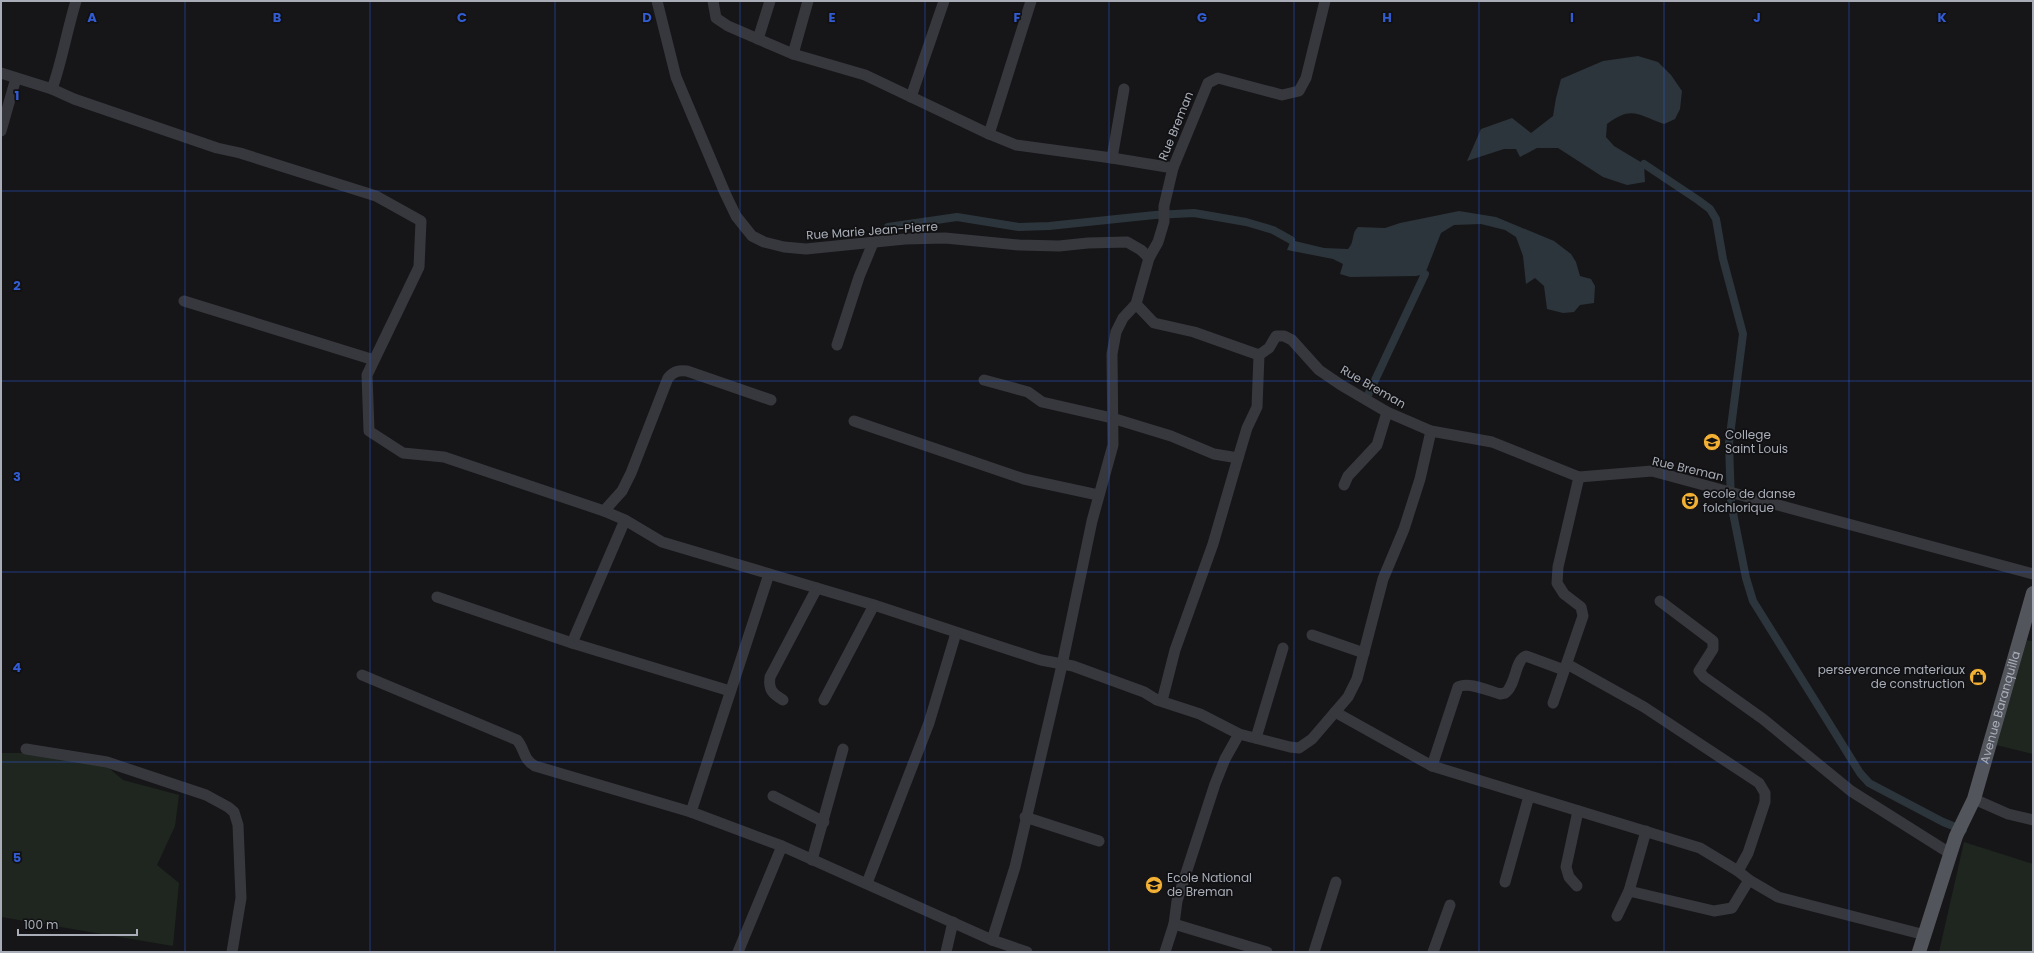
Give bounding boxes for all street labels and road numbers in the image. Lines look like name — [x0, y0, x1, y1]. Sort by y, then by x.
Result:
street label: Rue Breman — [1154, 89, 1197, 163]
street label: Rue Marie Jean-Pierre — [805, 217, 938, 244]
street label: Rue Breman — [1337, 361, 1409, 412]
street label: Rue Breman — [1651, 452, 1726, 485]
street label: Avenue Baranquilla — [1975, 649, 2024, 766]

